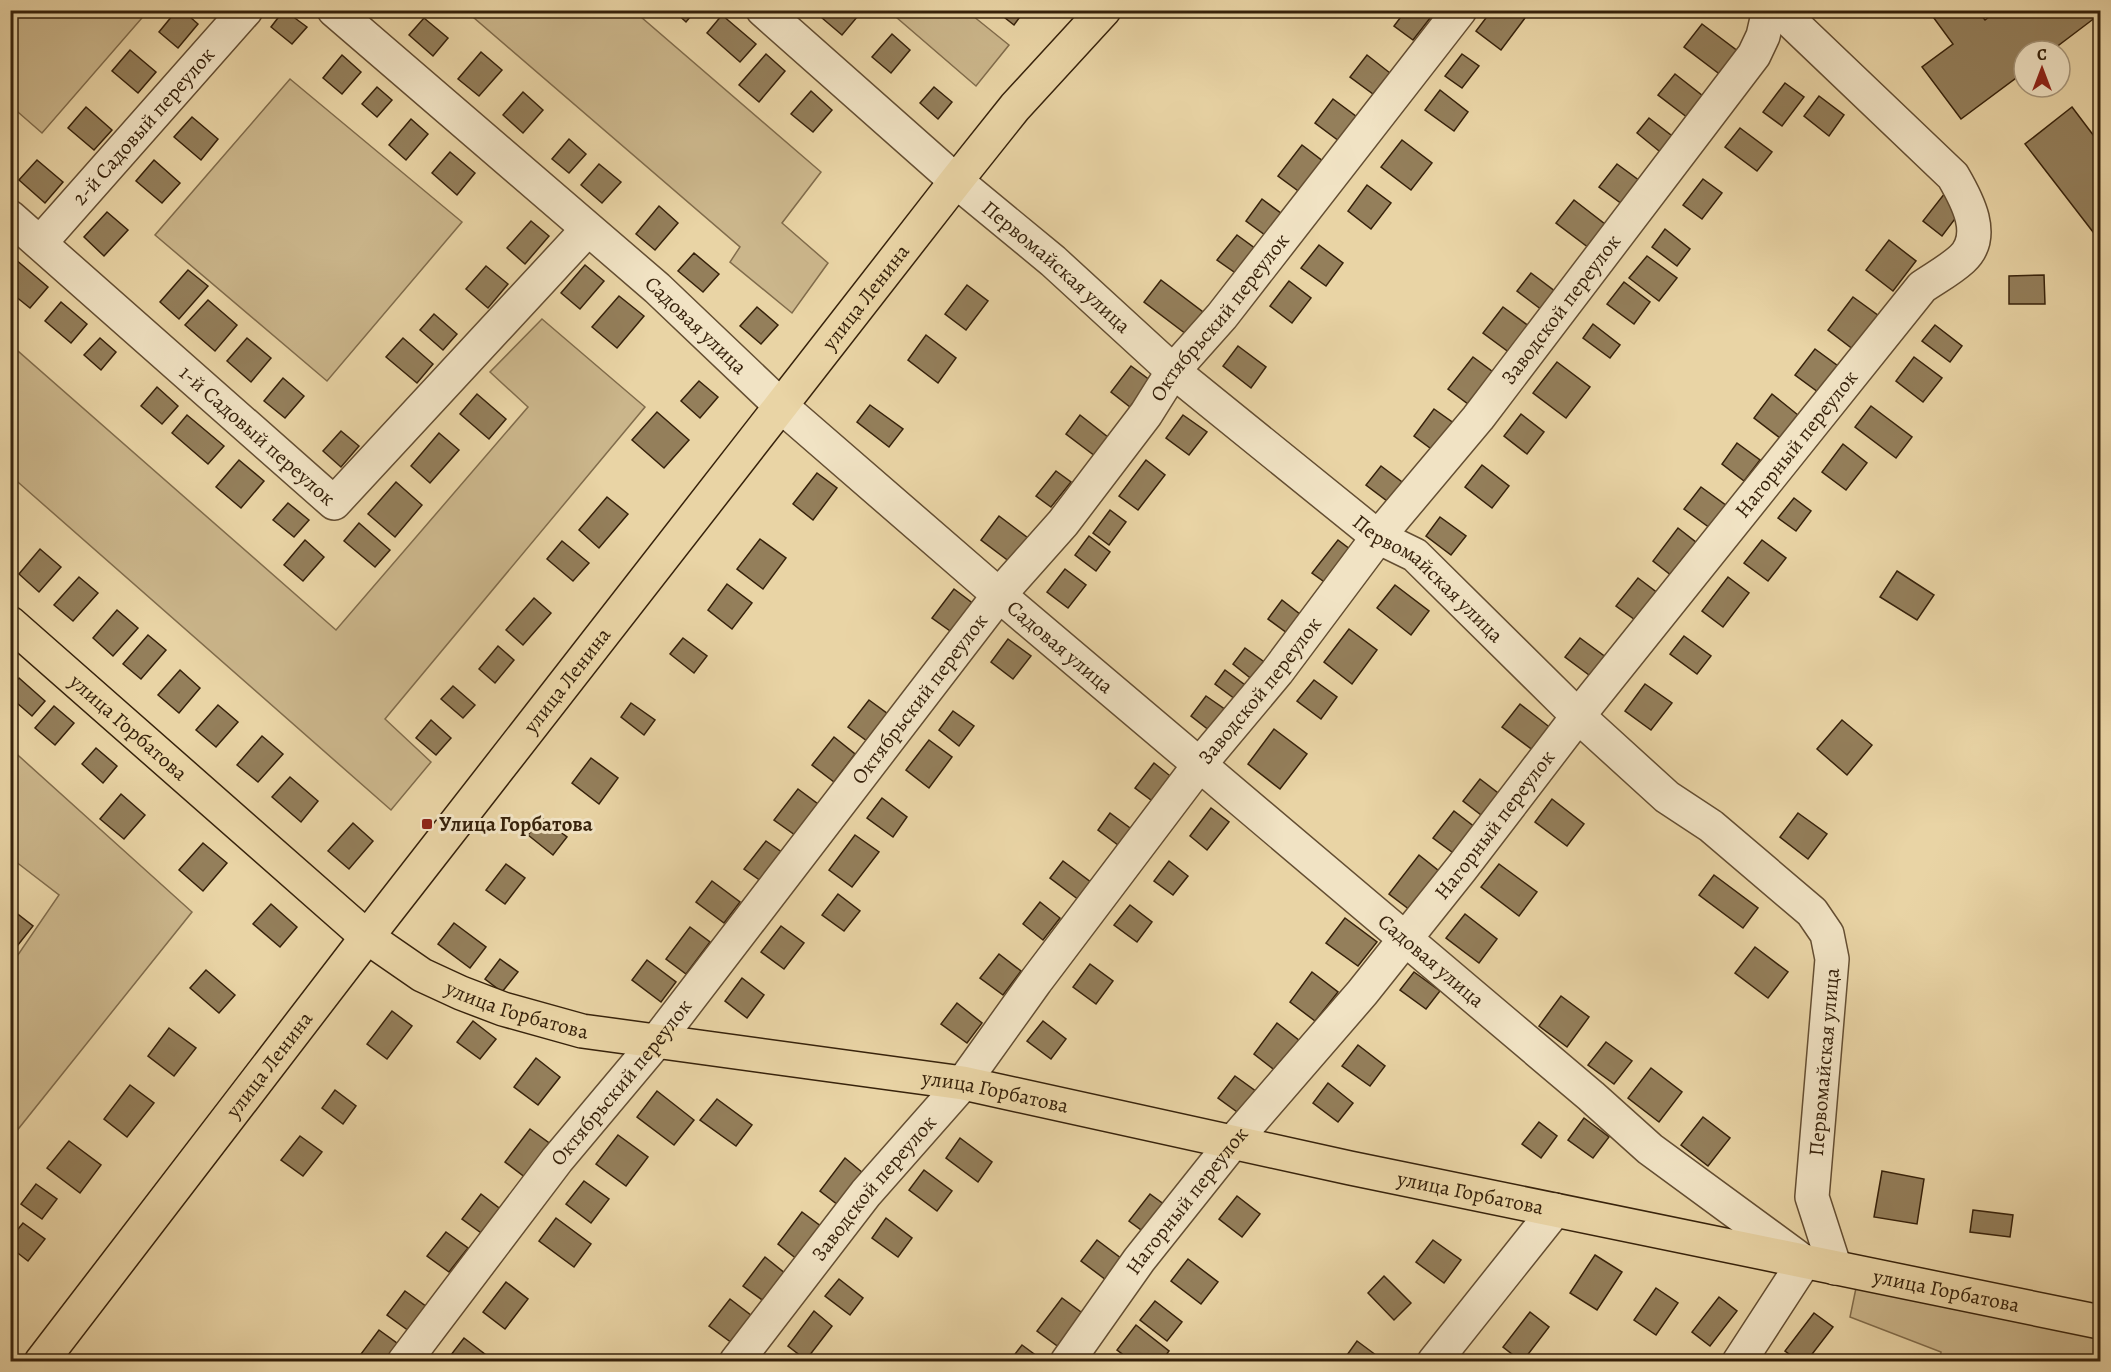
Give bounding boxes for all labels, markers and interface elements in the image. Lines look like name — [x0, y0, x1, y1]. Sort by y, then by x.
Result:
north arrow — [2012, 39, 2072, 99]
street label: 2-й Садовый переулок — [66, 41, 221, 211]
text: С — [2037, 44, 2047, 66]
street label: Первомайская улица — [976, 194, 1137, 340]
street label: Октябрьский переулок — [1143, 227, 1296, 407]
street label: Заводской переулок — [1494, 228, 1627, 390]
street label: улица Ленина — [815, 238, 916, 356]
street label: Садовая улица — [639, 270, 753, 381]
street label: 1-й Садовый переулок — [173, 359, 342, 512]
street label: Нагорный переулок — [1728, 364, 1864, 524]
street label: Первомайская улица — [1347, 508, 1510, 649]
street label: Садовая улица — [1001, 594, 1120, 700]
street label: Октябрьский переулок — [845, 607, 994, 790]
street label: Заводской переулок — [1192, 611, 1328, 770]
street label: улица Ленина — [516, 621, 617, 740]
street label: улица Горбатова — [63, 667, 194, 787]
street label: Нагорный переулок — [1428, 744, 1561, 905]
place label: Улица Горбатова — [439, 810, 593, 838]
marker: Улица Горбатова — [420, 817, 434, 831]
street label: Садовая улица — [1372, 908, 1491, 1014]
street label: Первомайская улица — [1802, 966, 1846, 1157]
street label: улица Горбатова — [440, 973, 590, 1046]
street label: Октябрьский переулок — [544, 993, 698, 1172]
street label: улица Ленина — [219, 1005, 319, 1124]
street label: улица Горбатова — [919, 1063, 1071, 1120]
street label: Заводской переулок — [805, 1109, 943, 1267]
street label: Нагорный переулок — [1119, 1120, 1254, 1280]
street label: улица Горбатова — [1394, 1164, 1547, 1221]
street label: улица Горбатова — [1870, 1262, 2023, 1319]

